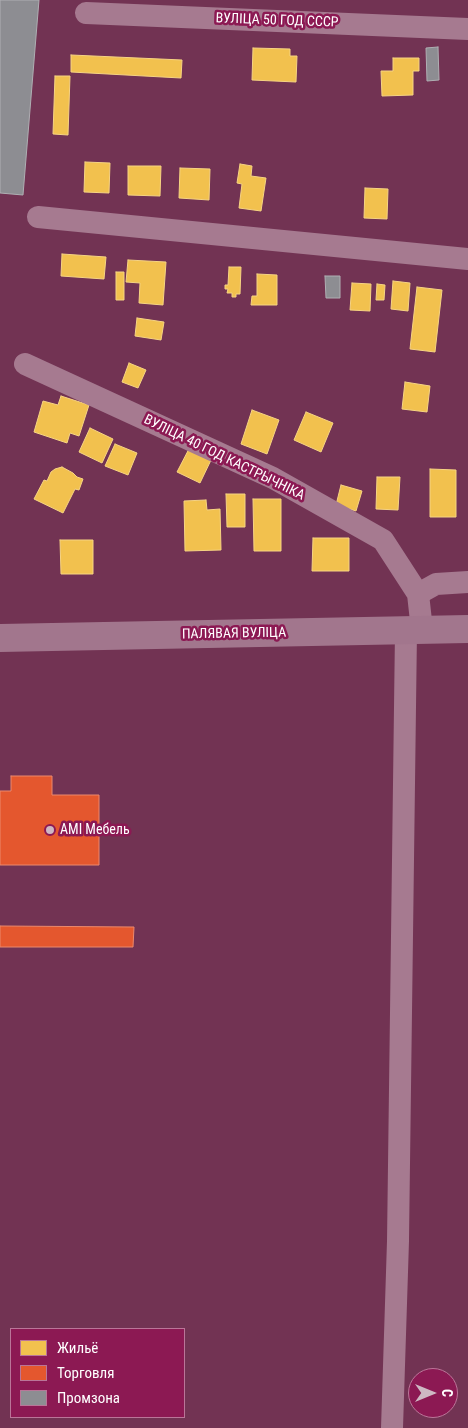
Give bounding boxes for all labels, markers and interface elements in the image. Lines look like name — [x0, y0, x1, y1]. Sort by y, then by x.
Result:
street label: ВУЛІЦА 50 ГОД СССР — [215, 10, 339, 32]
street label: ВУЛІЦА 40 ГОД КАСТРЫЧНІКА — [141, 412, 307, 504]
street label: ПАЛЯВАЯ ВУЛІЦА — [182, 625, 286, 643]
place label: AMI Мебель — [60, 822, 130, 838]
marker: AMI Мебель — [44, 824, 56, 836]
legend — [10, 1328, 185, 1418]
text: Жильё — [57, 1339, 98, 1357]
text: Торговля — [57, 1364, 114, 1382]
north arrow — [408, 1368, 458, 1418]
text: Промзона — [57, 1389, 120, 1407]
text: С — [439, 1389, 455, 1397]

